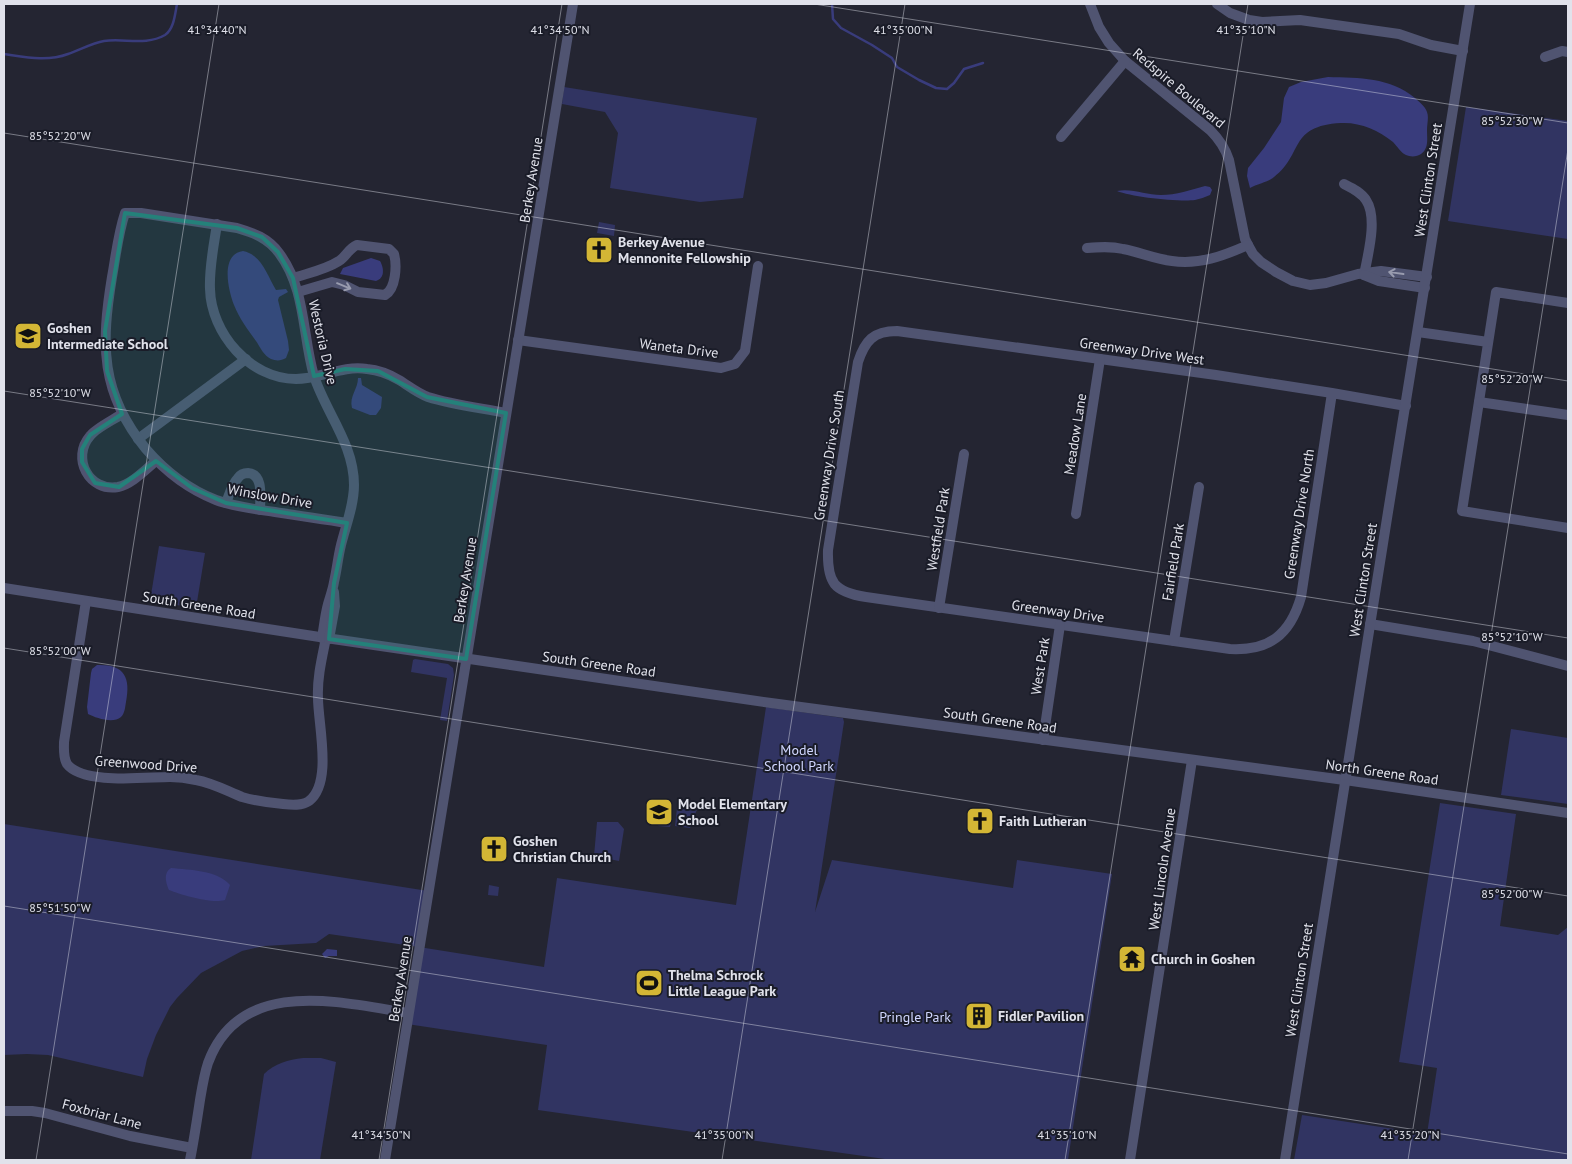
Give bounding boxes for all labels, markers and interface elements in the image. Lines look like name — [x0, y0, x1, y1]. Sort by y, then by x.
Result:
text: 41°34'40"N — [187, 22, 247, 37]
text: 41°34'50"N — [530, 22, 590, 37]
text: 41°35'00"N — [873, 22, 933, 37]
text: 41°35'10"N — [1216, 22, 1276, 37]
street label: Redspire Boulevard — [1129, 44, 1229, 132]
text: 85°52'30"W — [1481, 113, 1543, 128]
street label: West Clinton Street — [1410, 121, 1446, 238]
text: 85°52'20"W — [29, 128, 91, 143]
street label: Berkey Avenue — [515, 136, 547, 224]
place label: Berkey Avenue Mennonite Fellowship — [618, 233, 751, 267]
church icon: Berkey Avenue Mennonite Fellowship — [584, 235, 614, 265]
one-way arrow — [1388, 267, 1404, 277]
one-way arrow — [336, 282, 351, 291]
street label: Westoria Drive — [304, 298, 342, 386]
place label: Goshen Intermediate School — [47, 319, 169, 353]
school or university icon: Goshen Intermediate School — [13, 321, 43, 351]
street label: Greenway Drive West — [1079, 333, 1206, 369]
street label: Waneta Drive — [638, 334, 720, 362]
text: 85°52'20"W — [1481, 371, 1543, 386]
text: 85°52'10"W — [29, 385, 91, 400]
street label: Greenway Drive South — [810, 388, 848, 522]
street label: Meadow Lane — [1060, 392, 1090, 476]
street label: Greenway Drive North — [1280, 448, 1318, 580]
street label: Winslow Drive — [226, 480, 314, 512]
street label: Westfield Park — [922, 486, 954, 572]
street label: West Clinton Street — [1345, 521, 1381, 638]
street label: Fairfield Park — [1158, 522, 1188, 602]
street label: Berkey Avenue — [449, 536, 481, 624]
street label: South Greene Road — [141, 587, 257, 623]
street label: Greenway Drive — [1010, 596, 1106, 626]
text: 85°52'10"W — [1481, 629, 1543, 644]
street label: West Park — [1027, 636, 1053, 696]
text: 85°52'00"W — [29, 643, 91, 658]
street label: South Greene Road — [541, 647, 657, 681]
street label: South Greene Road — [942, 703, 1058, 737]
park label: Model School Park — [764, 741, 834, 775]
street label: Greenwood Drive — [94, 751, 198, 777]
street label: North Greene Road — [1324, 755, 1440, 789]
place label: Model Elementary School — [678, 795, 787, 829]
school or university icon: Model Elementary School — [644, 797, 674, 827]
church icon: Faith Lutheran — [965, 806, 995, 836]
street label: West Lincoln Avenue — [1145, 807, 1179, 931]
place label: Faith Lutheran — [999, 812, 1087, 830]
place label: Goshen Christian Church — [513, 832, 611, 866]
church icon: Goshen Christian Church — [479, 834, 509, 864]
text: 85°52'00"W — [1481, 886, 1543, 901]
text: 85°51'50"W — [29, 900, 91, 915]
street label: West Clinton Street — [1281, 921, 1317, 1038]
street label: Berkey Avenue — [384, 935, 416, 1023]
temple icon: Church in Goshen — [1117, 944, 1147, 974]
place label: Church in Goshen — [1151, 950, 1255, 968]
place label: Thelma Schrock Little League Park — [668, 966, 776, 1000]
sports icon: Thelma Schrock Little League Park — [634, 968, 664, 998]
building icon: Fidler Pavilion — [964, 1001, 994, 1031]
place label: Fidler Pavilion — [998, 1007, 1084, 1025]
park label: Pringle Park — [879, 1008, 951, 1026]
street label: Foxbriar Lane — [60, 1095, 144, 1133]
text: 41°34'50"N — [351, 1127, 411, 1142]
text: 41°35'00"N — [694, 1127, 754, 1142]
text: 41°35'10"N — [1037, 1127, 1097, 1142]
text: 41°35'20"N — [1380, 1127, 1440, 1142]

